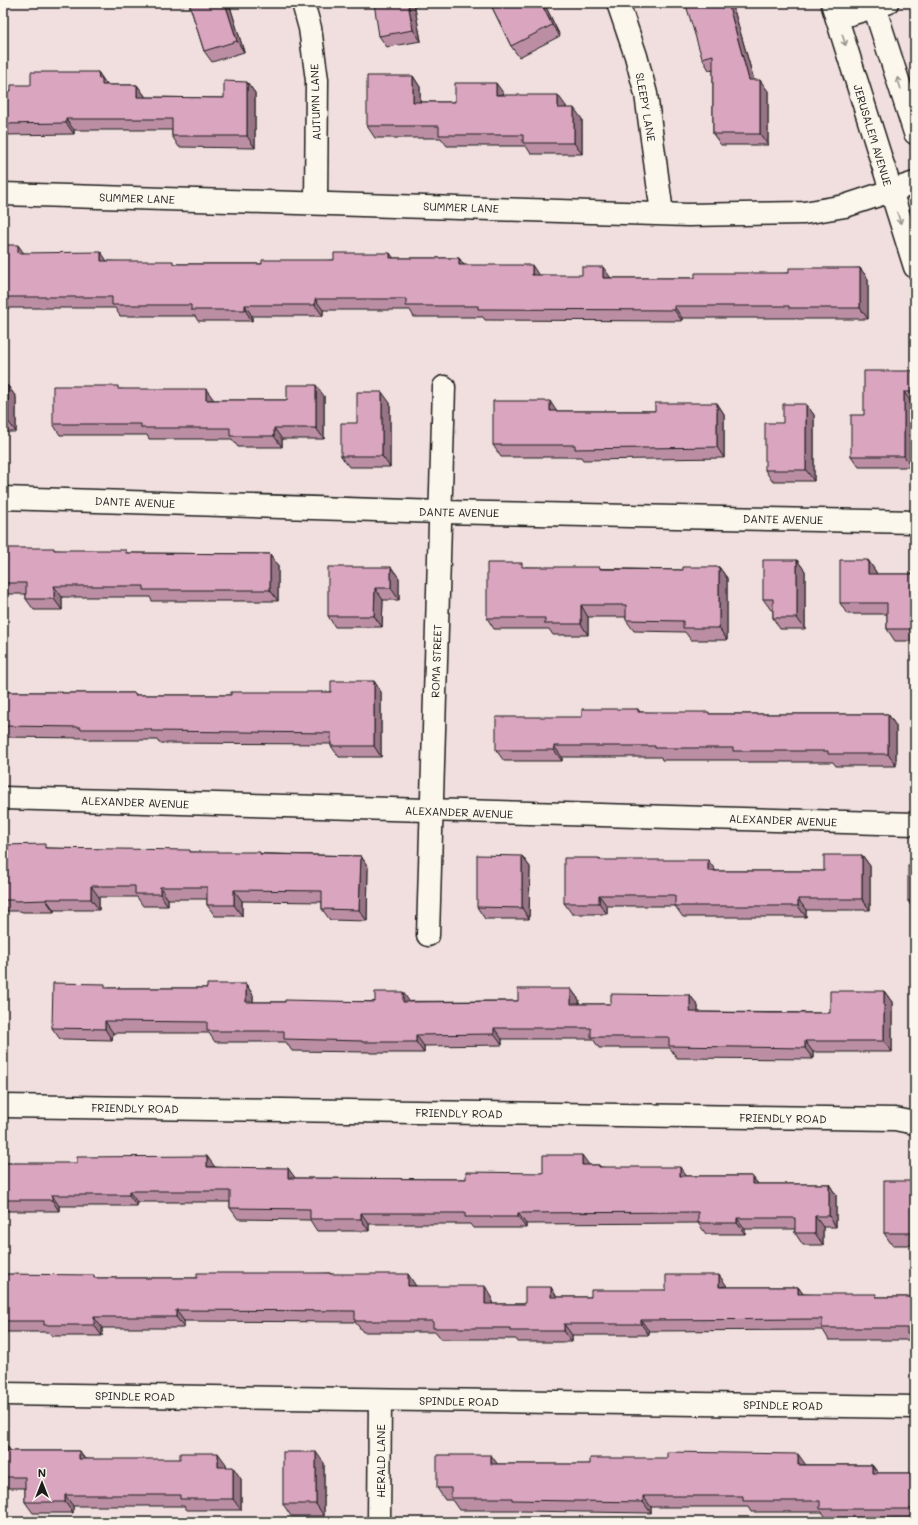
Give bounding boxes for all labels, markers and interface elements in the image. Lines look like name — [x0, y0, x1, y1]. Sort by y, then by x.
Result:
one-way arrow — [841, 34, 848, 47]
street label: AUTUMN LANE — [306, 63, 324, 141]
street label: SLEEPY LANE — [633, 71, 659, 143]
one-way arrow — [895, 76, 902, 89]
street label: JERUSALEM AVENUE — [850, 82, 896, 188]
street label: SUMMER LANE — [99, 189, 175, 207]
street label: SUMMER LANE — [423, 198, 499, 216]
one-way arrow — [896, 211, 903, 224]
street label: DANTE AVENUE — [95, 493, 175, 511]
street label: DANTE AVENUE — [419, 504, 499, 520]
street label: DANTE AVENUE — [743, 511, 823, 527]
street label: ROMA STREET — [427, 624, 445, 698]
street label: ALEXANDER AVENUE — [81, 793, 189, 811]
street label: ALEXANDER AVENUE — [405, 803, 513, 821]
street label: ALEXANDER AVENUE — [729, 811, 837, 829]
street label: FRIENDLY ROAD — [91, 1100, 179, 1116]
street label: FRIENDLY ROAD — [415, 1105, 503, 1121]
street label: FRIENDLY ROAD — [739, 1110, 827, 1126]
street label: SPINDLE ROAD — [95, 1388, 175, 1404]
street label: SPINDLE ROAD — [419, 1393, 499, 1409]
street label: SPINDLE ROAD — [743, 1397, 823, 1413]
street label: HERALD LANE — [373, 1424, 388, 1498]
north arrow — [22, 1463, 62, 1503]
text: N — [38, 1465, 46, 1480]

